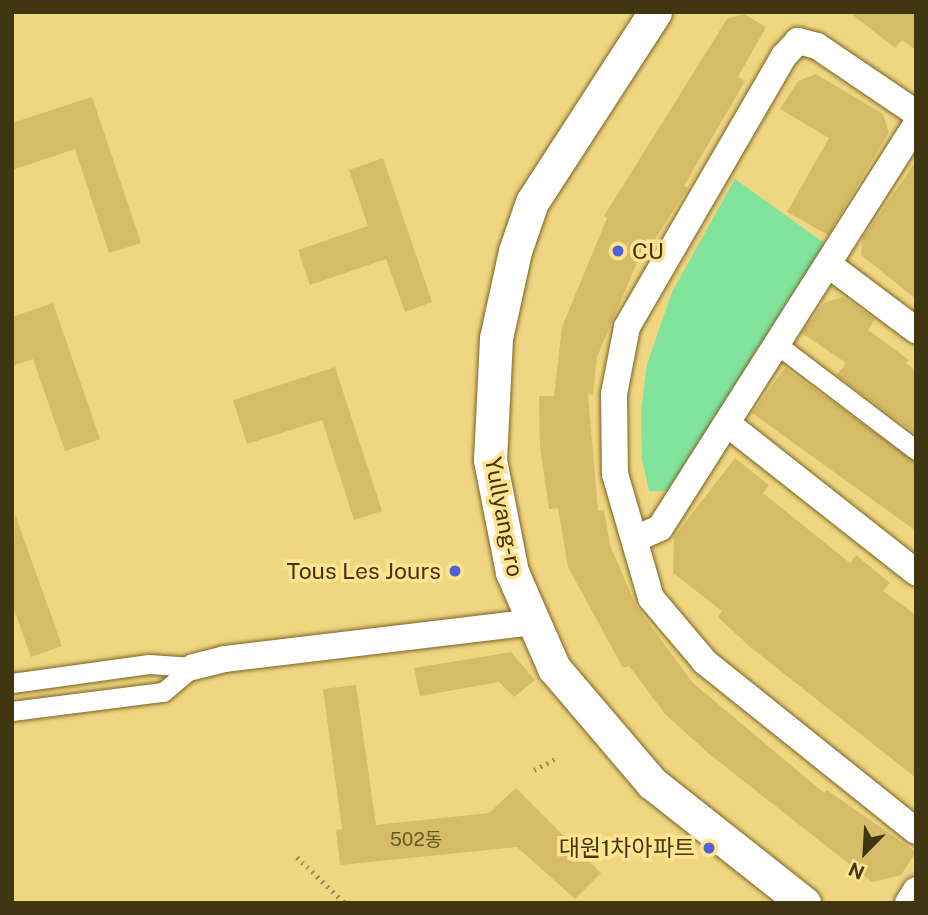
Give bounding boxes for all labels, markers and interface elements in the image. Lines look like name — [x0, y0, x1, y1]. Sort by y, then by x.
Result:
place label: CU — [632, 237, 664, 265]
marker: CU — [610, 243, 626, 259]
street label: Yullyang-ro — [479, 455, 529, 579]
place label: Tous Les Jours — [286, 557, 441, 585]
marker: Tous Les Jours — [447, 563, 463, 579]
north arrow — [830, 817, 900, 887]
house number: 502동 — [390, 829, 442, 851]
place label: 대원1차아파트 — [559, 834, 695, 862]
marker: 대원1차아파트 — [701, 840, 717, 856]
text: N — [845, 858, 868, 884]

